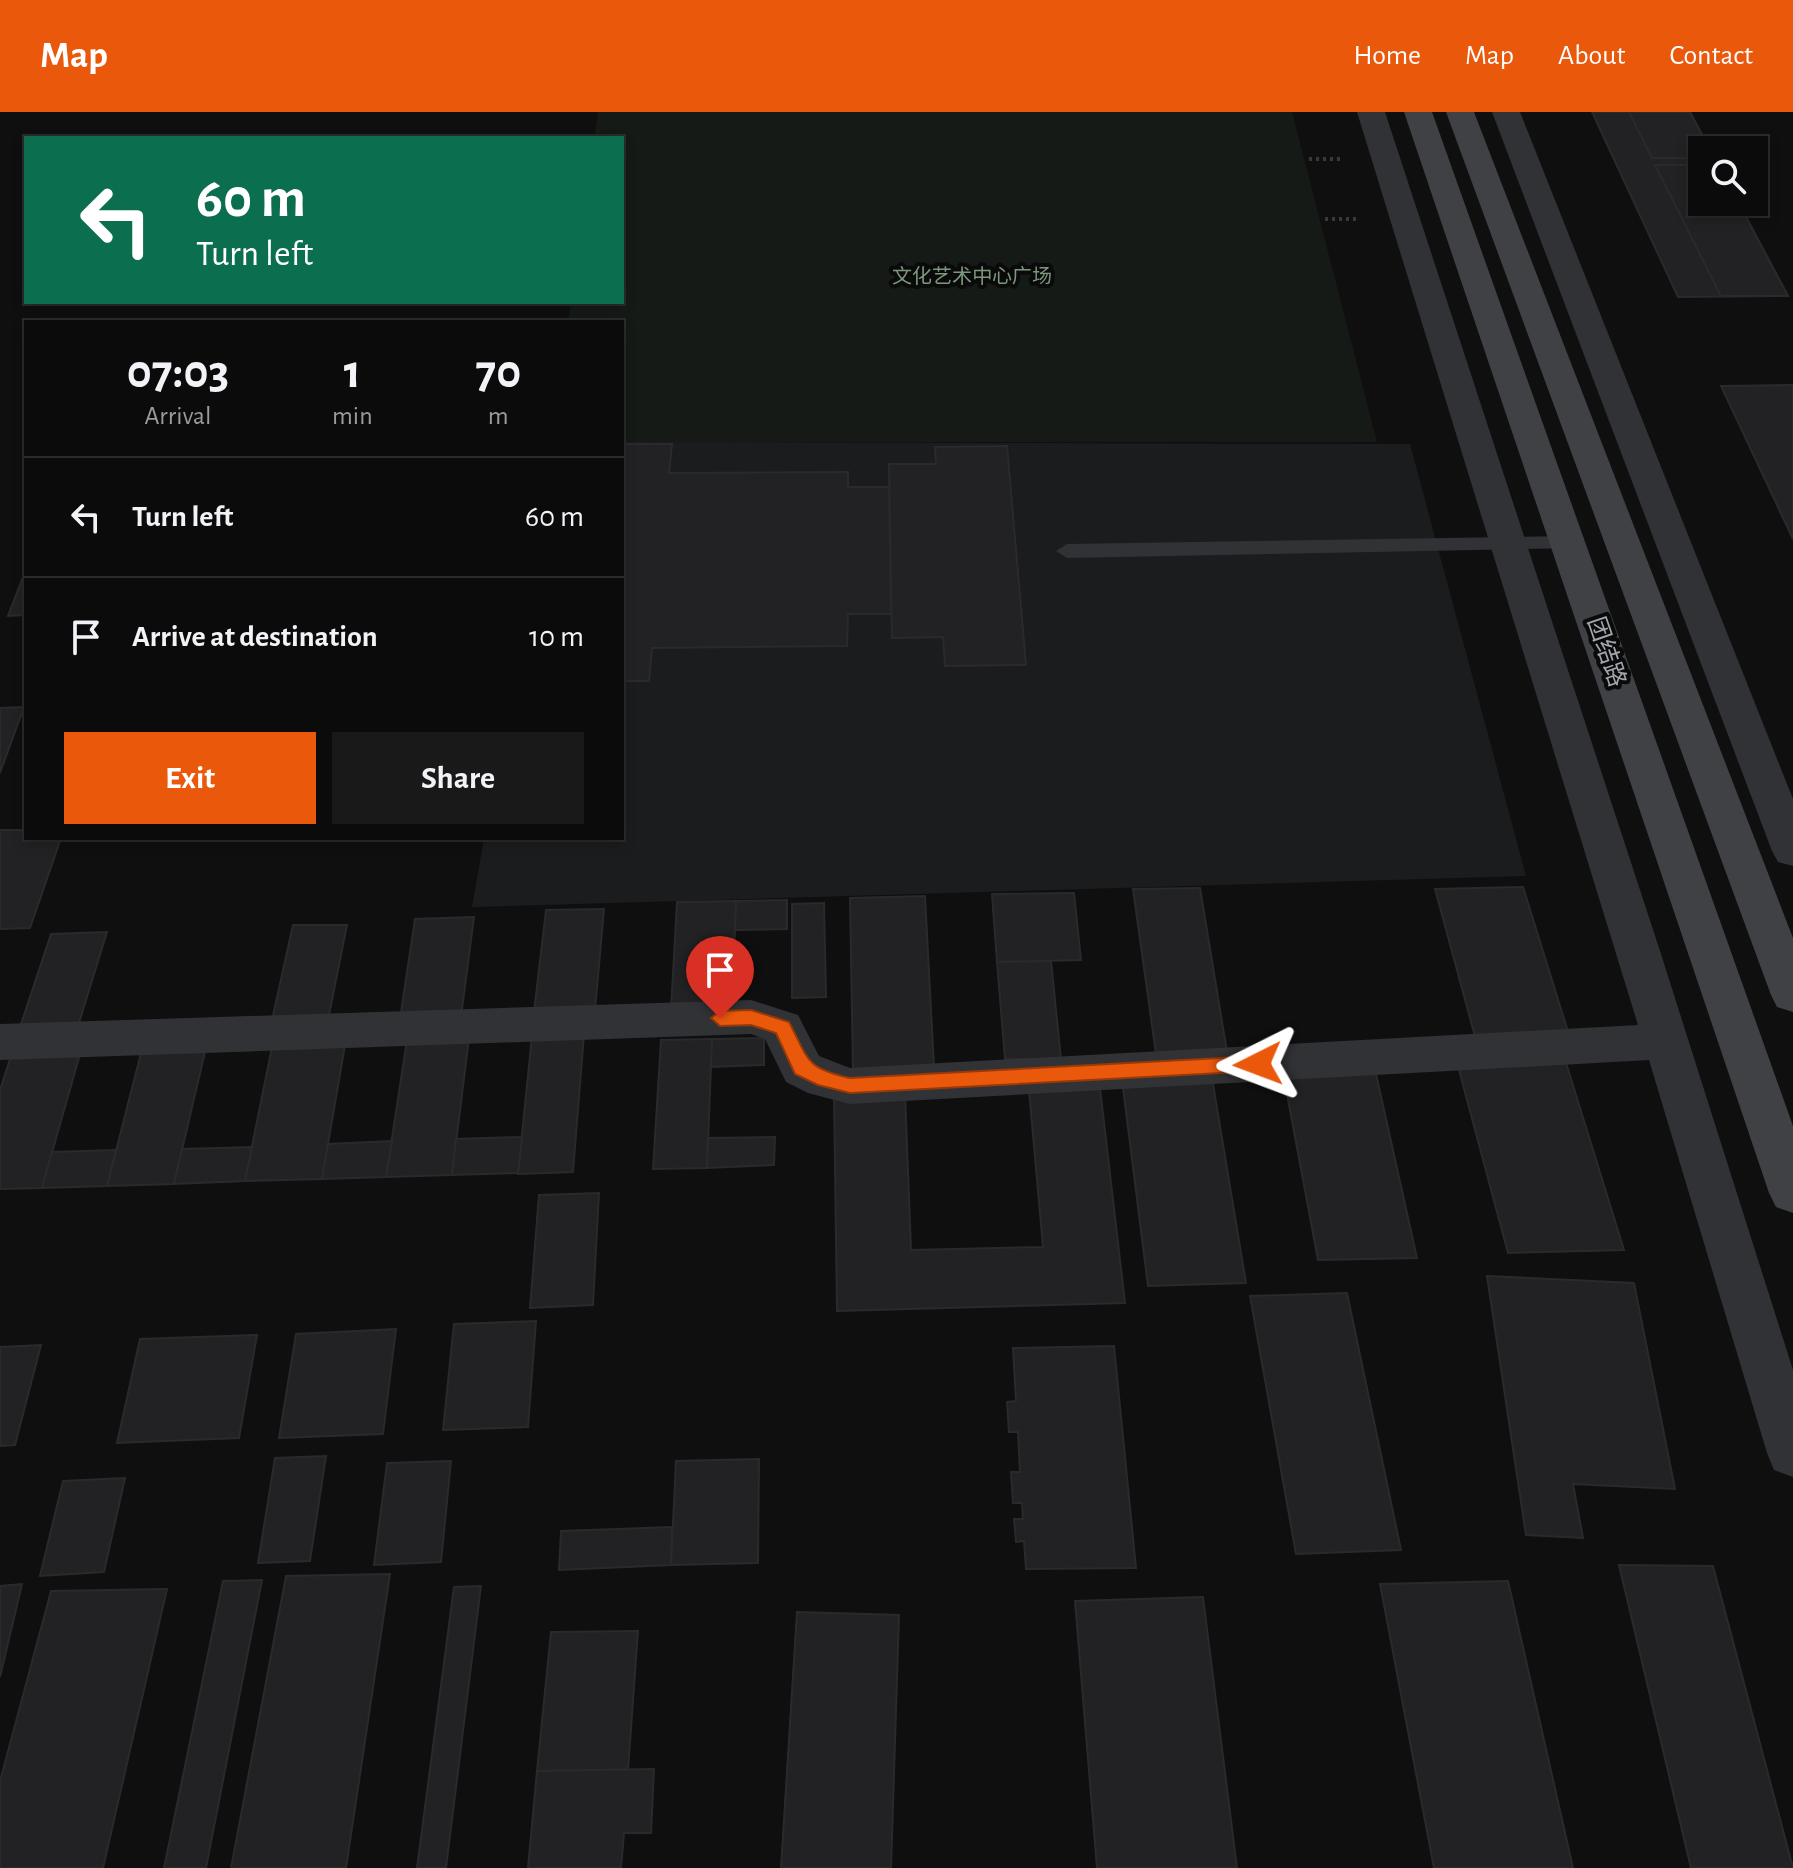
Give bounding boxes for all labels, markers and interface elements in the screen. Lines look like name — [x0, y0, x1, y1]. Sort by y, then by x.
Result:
text: Map — [40, 37, 108, 75]
text: Home — [1354, 42, 1421, 70]
text: Map — [1465, 42, 1514, 70]
text: About — [1558, 42, 1626, 70]
text: Contact — [1670, 42, 1753, 70]
map controls — [1688, 136, 1768, 216]
button: search — [1688, 136, 1768, 216]
icon: left — [64, 168, 168, 272]
text: 60 m — [196, 171, 306, 227]
text: Turn left — [196, 236, 313, 272]
park label: 文化艺术中心广场 — [892, 265, 1052, 287]
text: 07:03 — [127, 349, 229, 397]
text: 1 — [344, 349, 361, 397]
text: 70 — [475, 349, 521, 397]
text: Arrival — [145, 403, 211, 429]
text: min — [332, 403, 373, 429]
text: m — [488, 403, 509, 429]
icon: left — [64, 495, 108, 539]
text: Turn left — [132, 502, 233, 532]
text: 60 m — [525, 502, 584, 532]
street label: 团结路 — [1583, 613, 1631, 690]
icon: arrive — [64, 615, 108, 659]
text: Arrive at destination — [132, 622, 378, 652]
text: 10 m — [529, 622, 584, 652]
button: Exit — [64, 732, 316, 824]
button: Share — [332, 732, 584, 824]
pin — [686, 936, 754, 1018]
icon: arrive — [698, 948, 742, 992]
position arrow — [1216, 1022, 1300, 1106]

